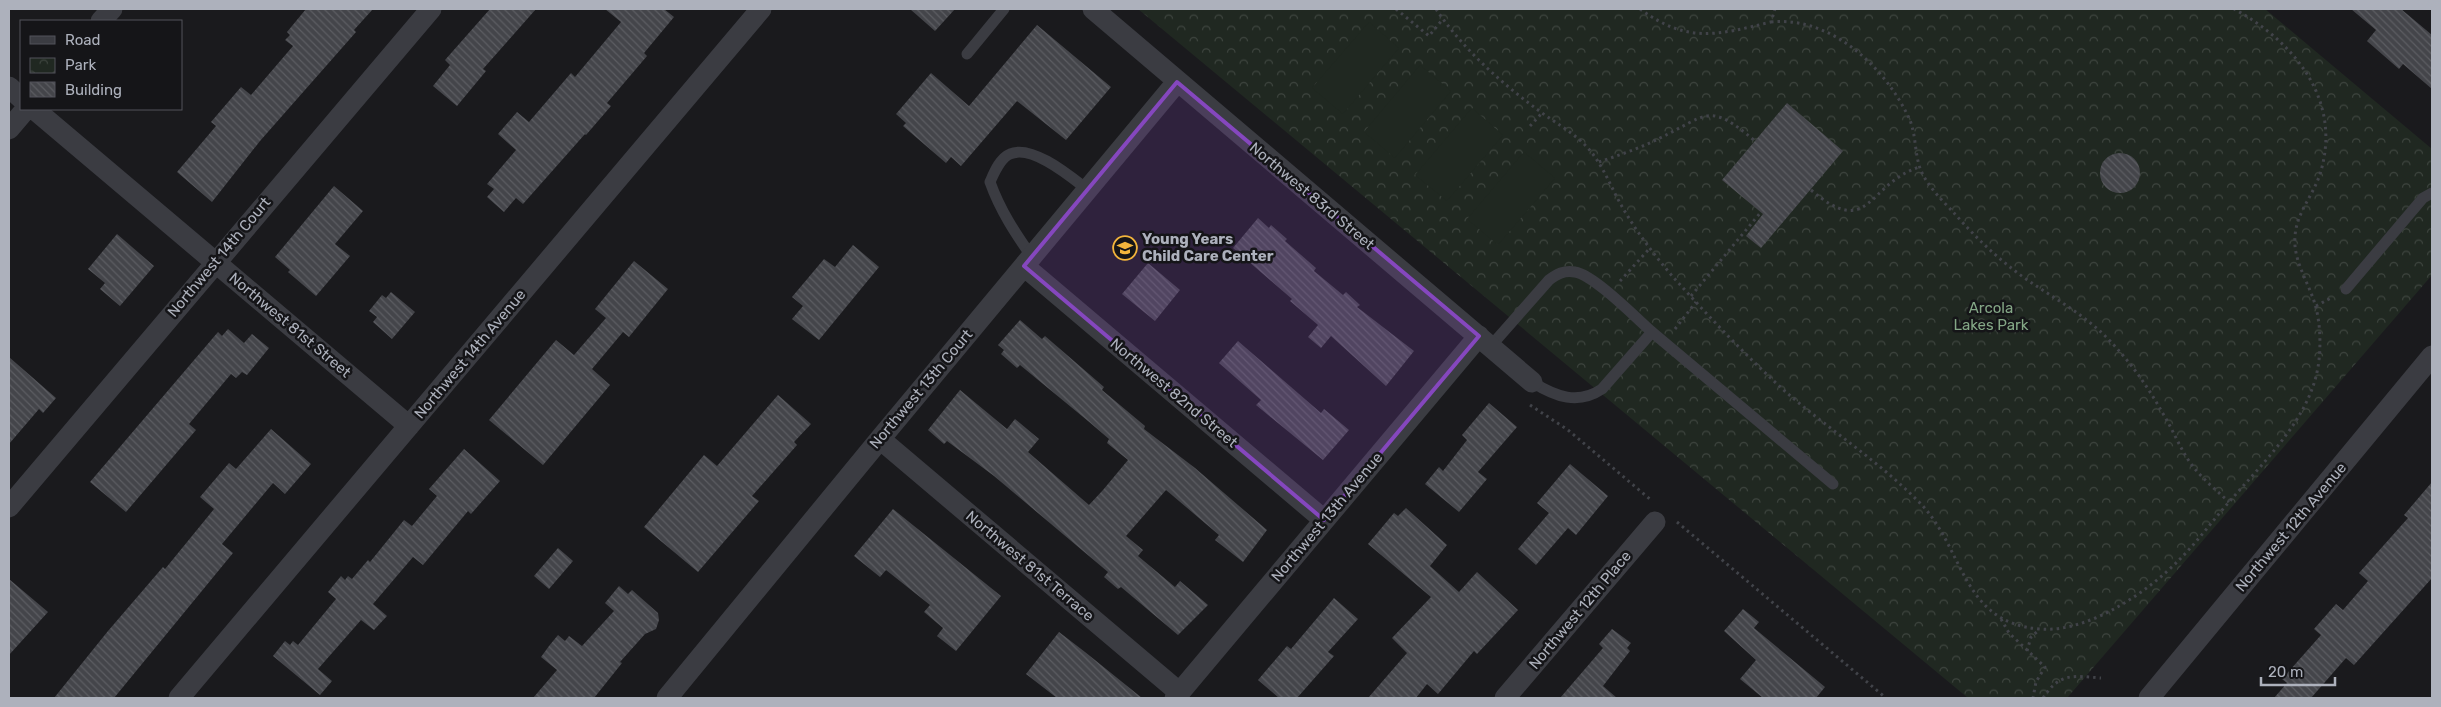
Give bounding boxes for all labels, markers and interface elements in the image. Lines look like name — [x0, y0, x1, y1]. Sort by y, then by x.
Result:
legend — [20, 20, 182, 110]
text: Road — [65, 31, 101, 49]
text: Park — [65, 56, 96, 74]
text: Building — [65, 81, 122, 99]
street label: Northwest 83rd Street — [1246, 139, 1378, 253]
street label: Northwest 14th Court — [164, 193, 274, 320]
place label: Young Years Child Care Center — [1142, 230, 1274, 265]
school or university icon: Young Years Child Care Center — [1112, 235, 1138, 261]
street label: Northwest 81st Street — [225, 269, 355, 381]
street label: Northwest 14th Avenue — [411, 286, 529, 422]
park label: Arcola Lakes Park — [1953, 299, 2029, 334]
street label: Northwest 13th Court — [866, 326, 976, 452]
street label: Northwest 82nd Street — [1107, 335, 1241, 452]
street label: Northwest 13th Avenue — [1268, 449, 1386, 585]
street label: Northwest 12th Avenue — [2232, 459, 2350, 595]
street label: Northwest 81st Terrace — [962, 507, 1098, 625]
street label: Northwest 12th Place — [1525, 547, 1635, 673]
scale bar — [2261, 654, 2335, 686]
text: 20 m — [2268, 663, 2303, 681]

